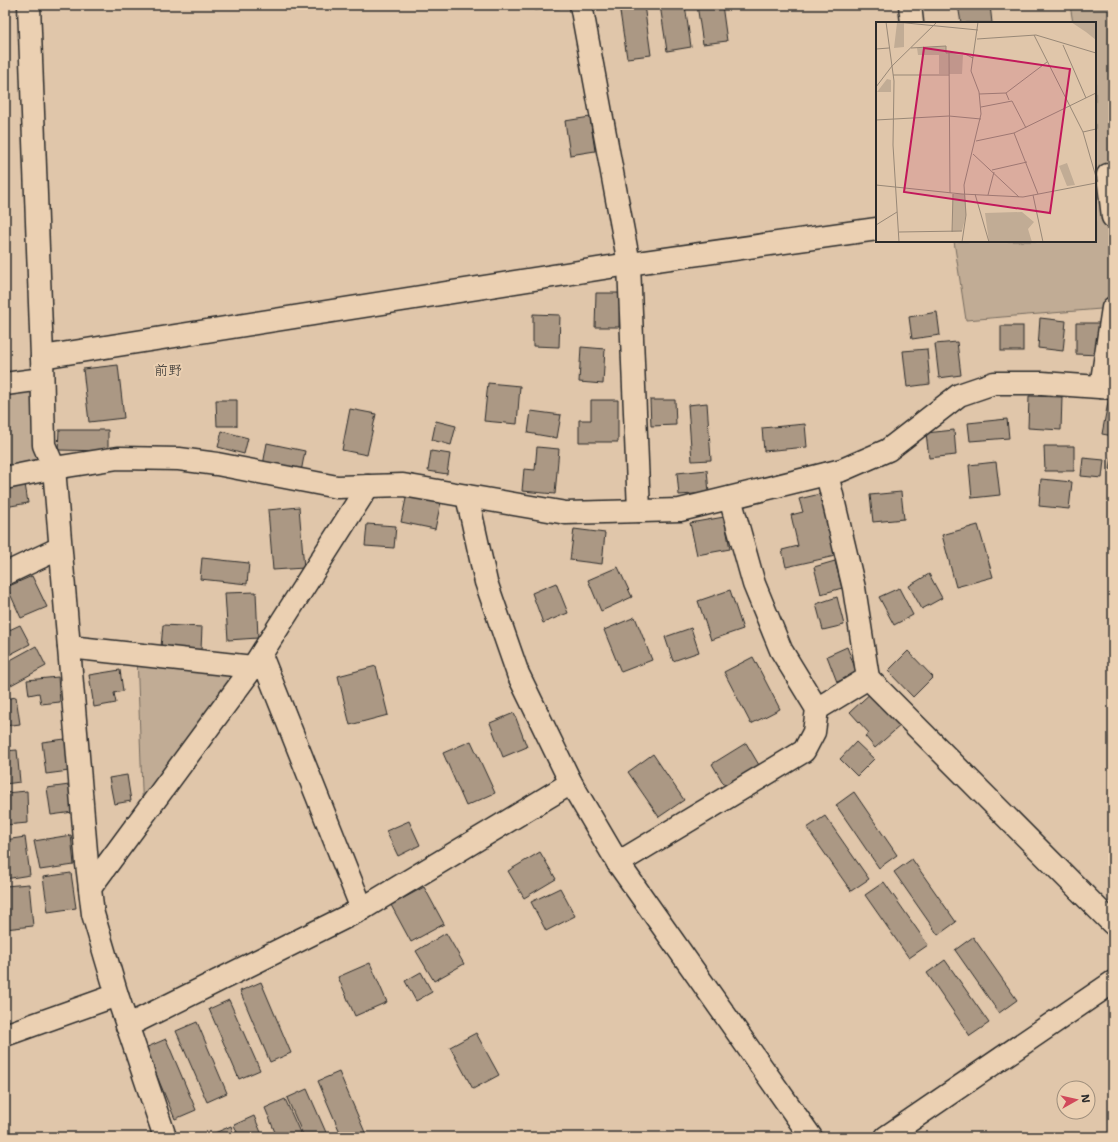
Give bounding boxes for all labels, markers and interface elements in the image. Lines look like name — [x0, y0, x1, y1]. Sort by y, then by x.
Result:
inset map — [876, 22, 1096, 242]
district label: 前野 — [154, 361, 182, 379]
north arrow — [1056, 1080, 1096, 1120]
text: N — [1077, 1093, 1093, 1104]

